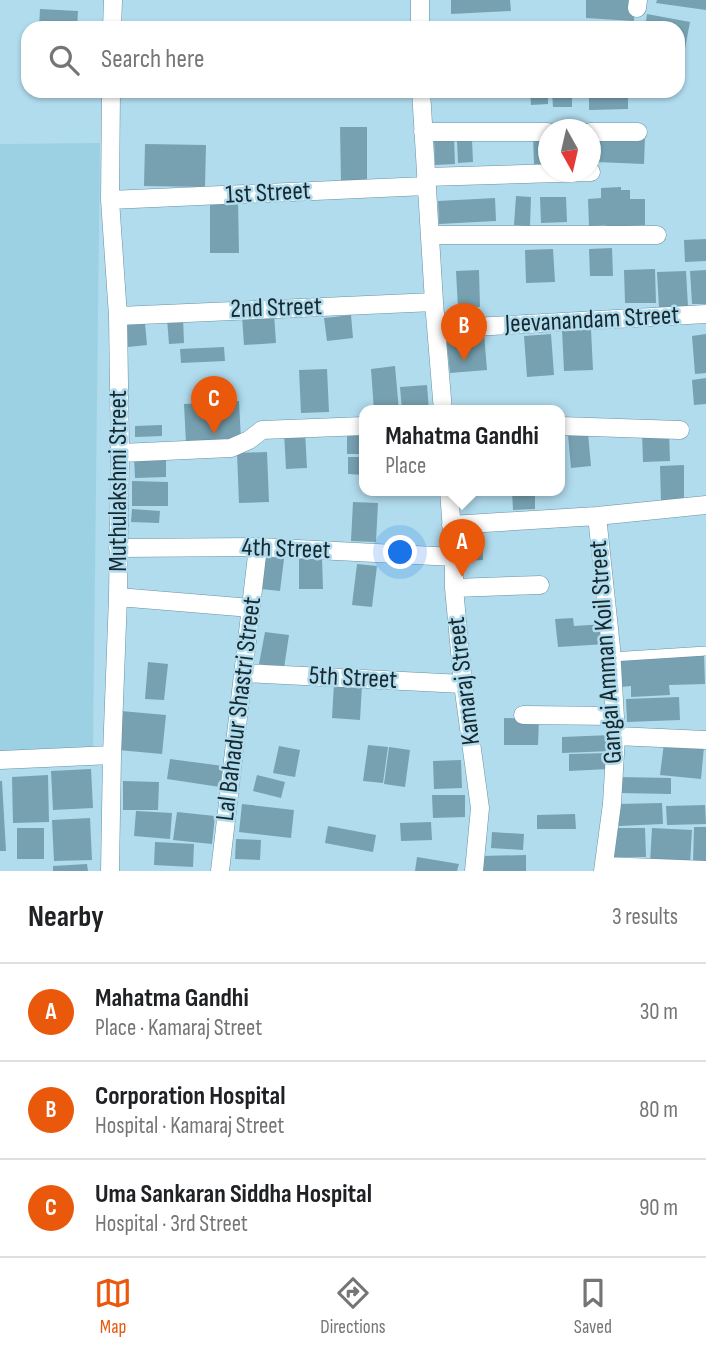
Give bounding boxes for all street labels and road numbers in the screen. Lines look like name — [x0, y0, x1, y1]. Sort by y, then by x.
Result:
street label: 1st Street — [225, 175, 312, 211]
street label: 2nd Street — [230, 291, 322, 325]
street label: Jeevanandam Street — [503, 300, 680, 340]
street label: Muthulakshmi Street — [103, 390, 134, 572]
street label: 4th Street — [241, 532, 331, 566]
street label: Gangai Amman Koil Street — [583, 539, 629, 765]
street label: Lal Bahadur Shastri Street — [210, 595, 268, 823]
street label: Kamaraj Street — [441, 615, 487, 747]
street label: 5th Street — [308, 660, 398, 696]

